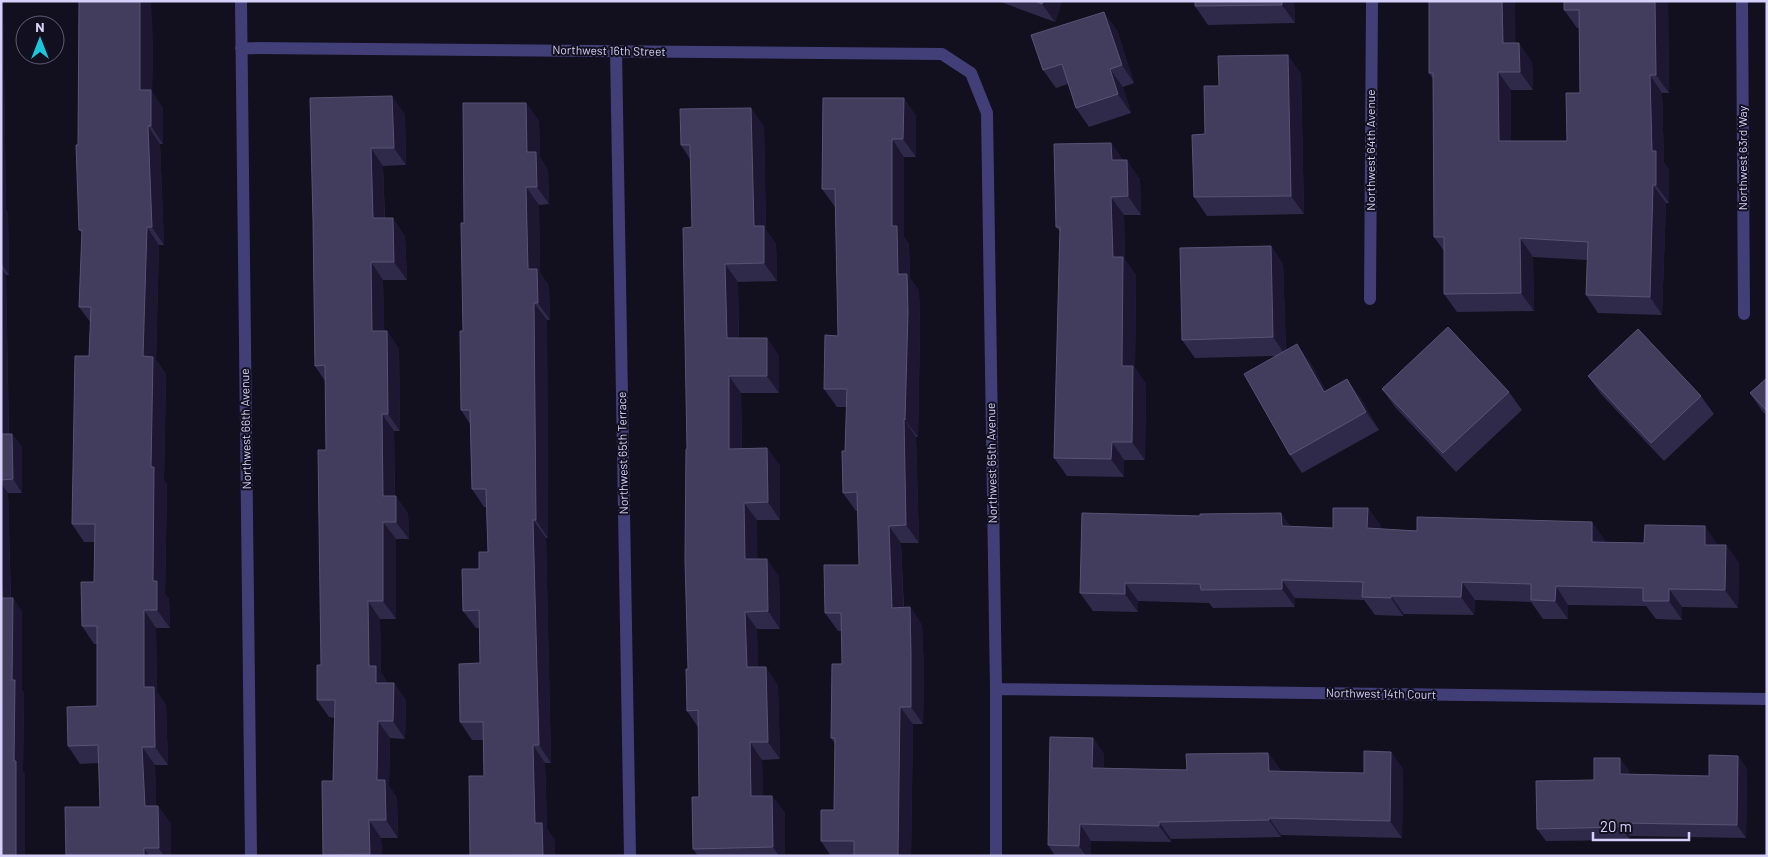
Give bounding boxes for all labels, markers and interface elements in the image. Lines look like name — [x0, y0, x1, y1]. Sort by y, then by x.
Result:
north arrow — [15, 15, 65, 65]
text: N — [35, 18, 45, 35]
street label: Northwest 16th Street — [552, 42, 666, 58]
street label: Northwest 64th Avenue — [1363, 89, 1377, 211]
street label: Northwest 63rd Way — [1735, 105, 1749, 210]
street label: Northwest 66th Avenue — [237, 368, 253, 490]
street label: Northwest 65th Terrace — [614, 392, 630, 514]
street label: Northwest 65th Avenue — [983, 402, 999, 524]
street label: Northwest 14th Court — [1326, 685, 1436, 701]
scale bar — [1593, 810, 1689, 842]
text: 20 m — [1600, 817, 1632, 835]

